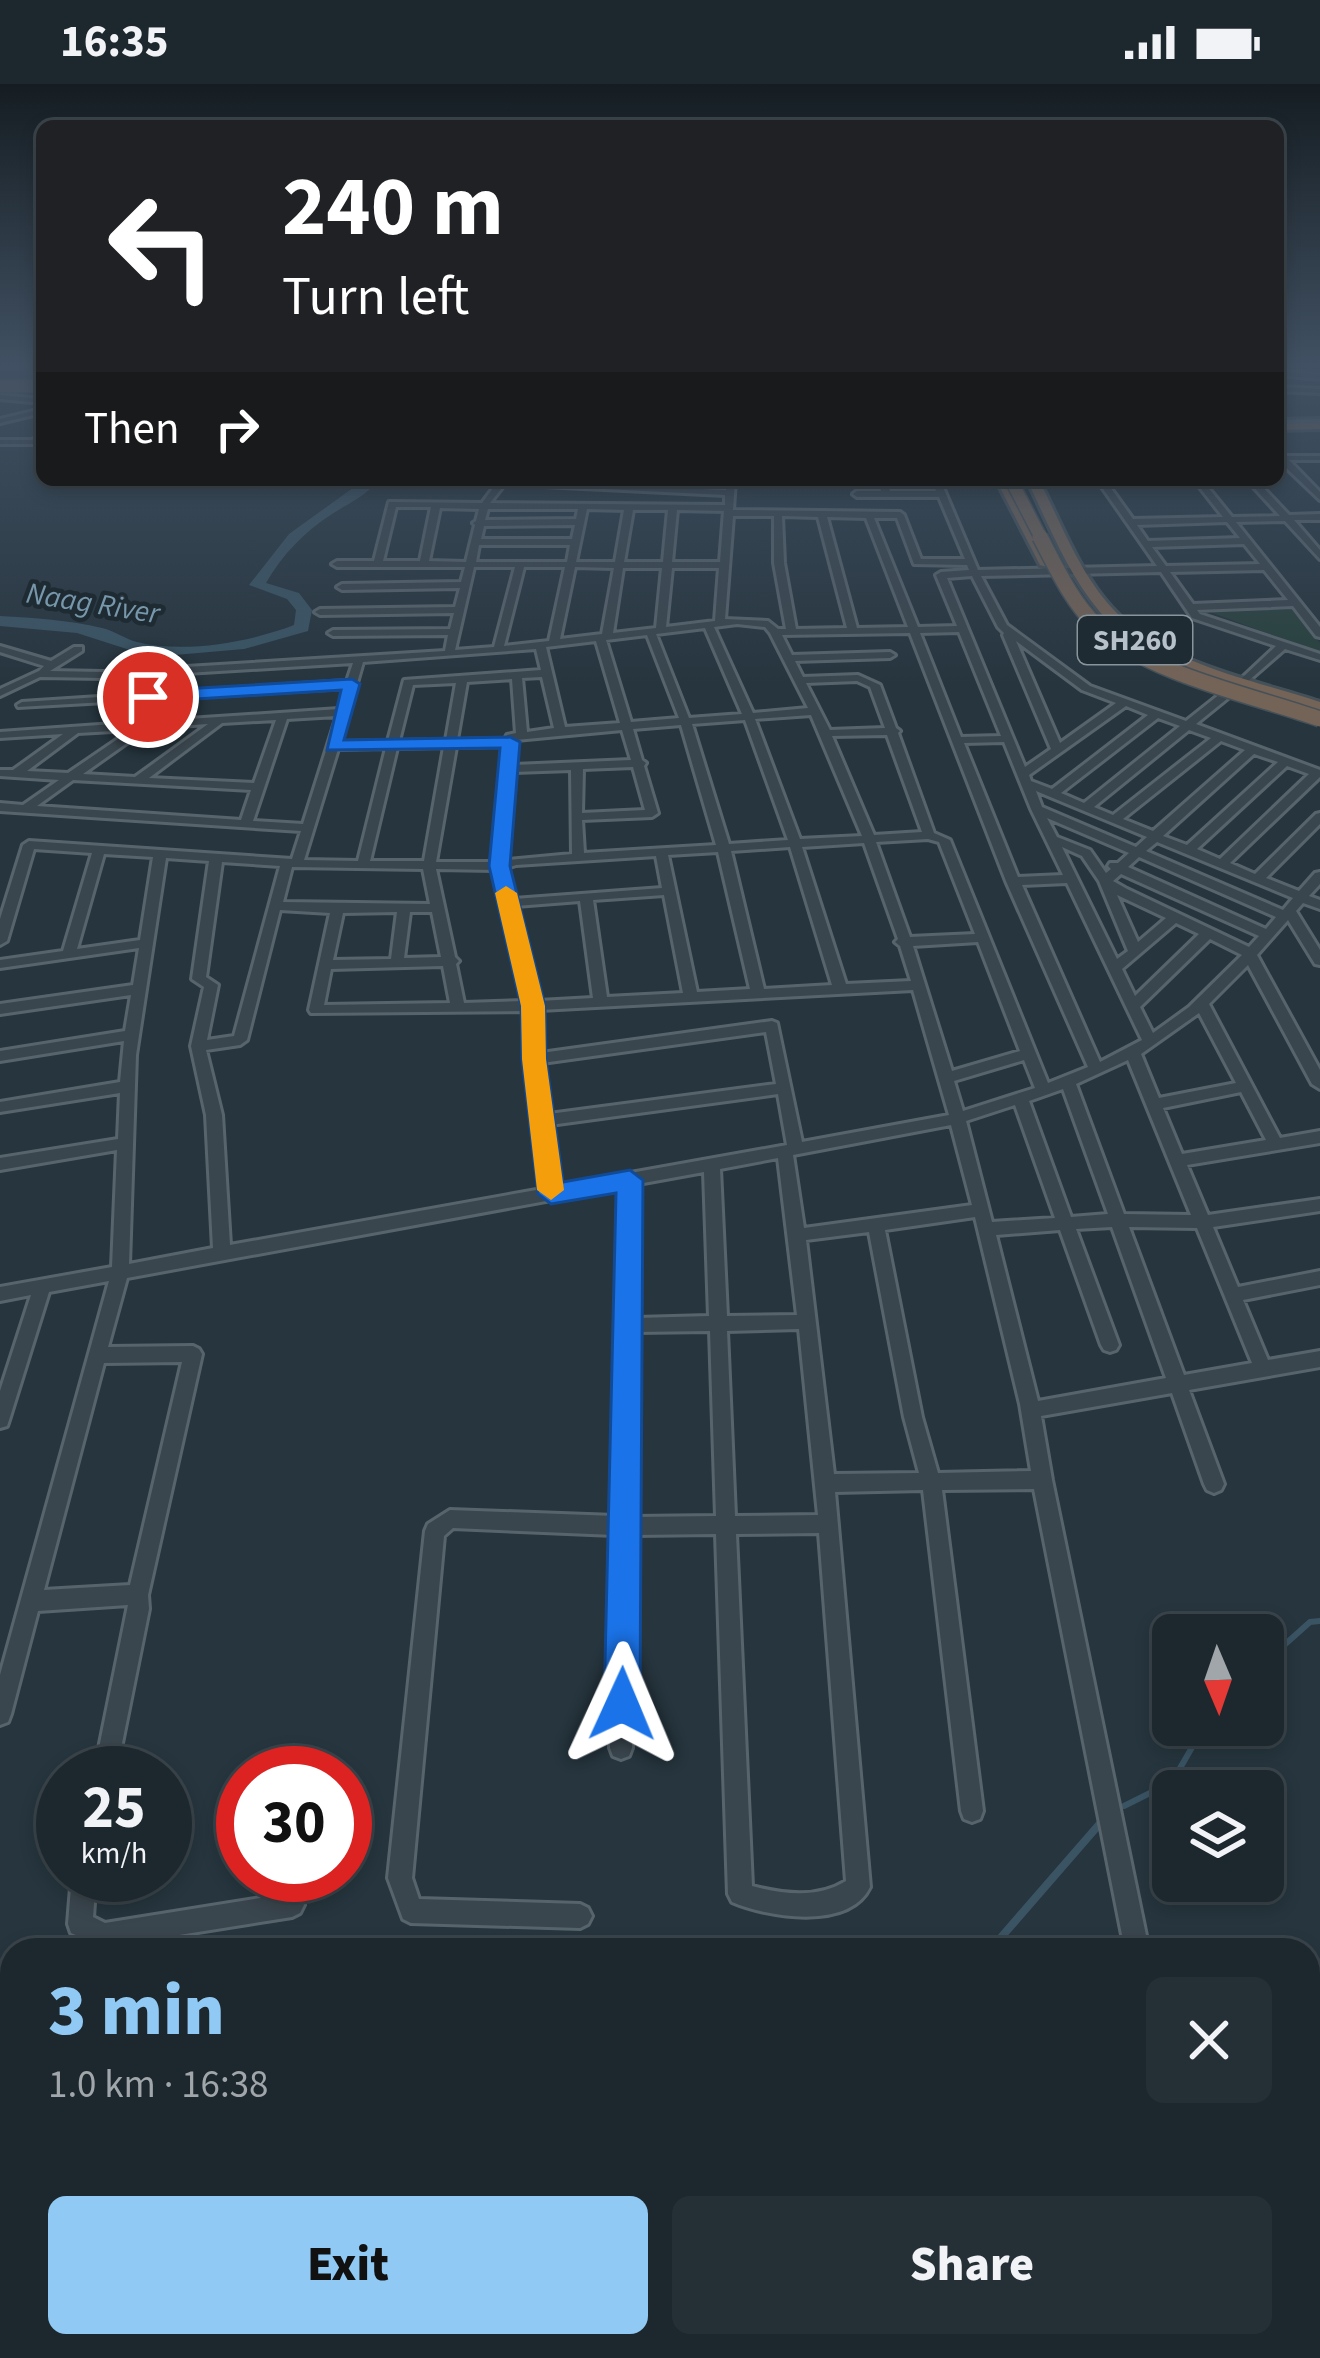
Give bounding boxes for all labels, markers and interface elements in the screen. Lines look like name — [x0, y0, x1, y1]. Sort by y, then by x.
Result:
text: 16:35 — [60, 10, 169, 74]
text: 240 m — [282, 148, 504, 268]
icon: left — [84, 168, 240, 324]
text: Turn left — [282, 259, 469, 336]
icon: right — [204, 396, 270, 462]
text: Then — [84, 397, 180, 461]
water label: Naag River — [23, 572, 164, 636]
road number: SH260 — [1078, 616, 1192, 664]
pin — [97, 646, 199, 748]
icon: arrive — [115, 664, 181, 730]
north arrow — [1152, 1614, 1284, 1746]
map controls — [1152, 1614, 1284, 1902]
position arrow — [559, 1641, 685, 1767]
speed limit sign: 30 — [216, 1746, 372, 1902]
text: 25 — [82, 1766, 146, 1851]
button: layers — [1152, 1770, 1284, 1902]
text: km/h — [81, 1832, 147, 1875]
text: 3 min — [48, 1960, 225, 2063]
button: close — [1146, 1977, 1272, 2103]
text: 1.0 km · 16:38 — [48, 2057, 268, 2113]
button: Exit — [48, 2196, 648, 2334]
button: Share — [672, 2196, 1272, 2334]

